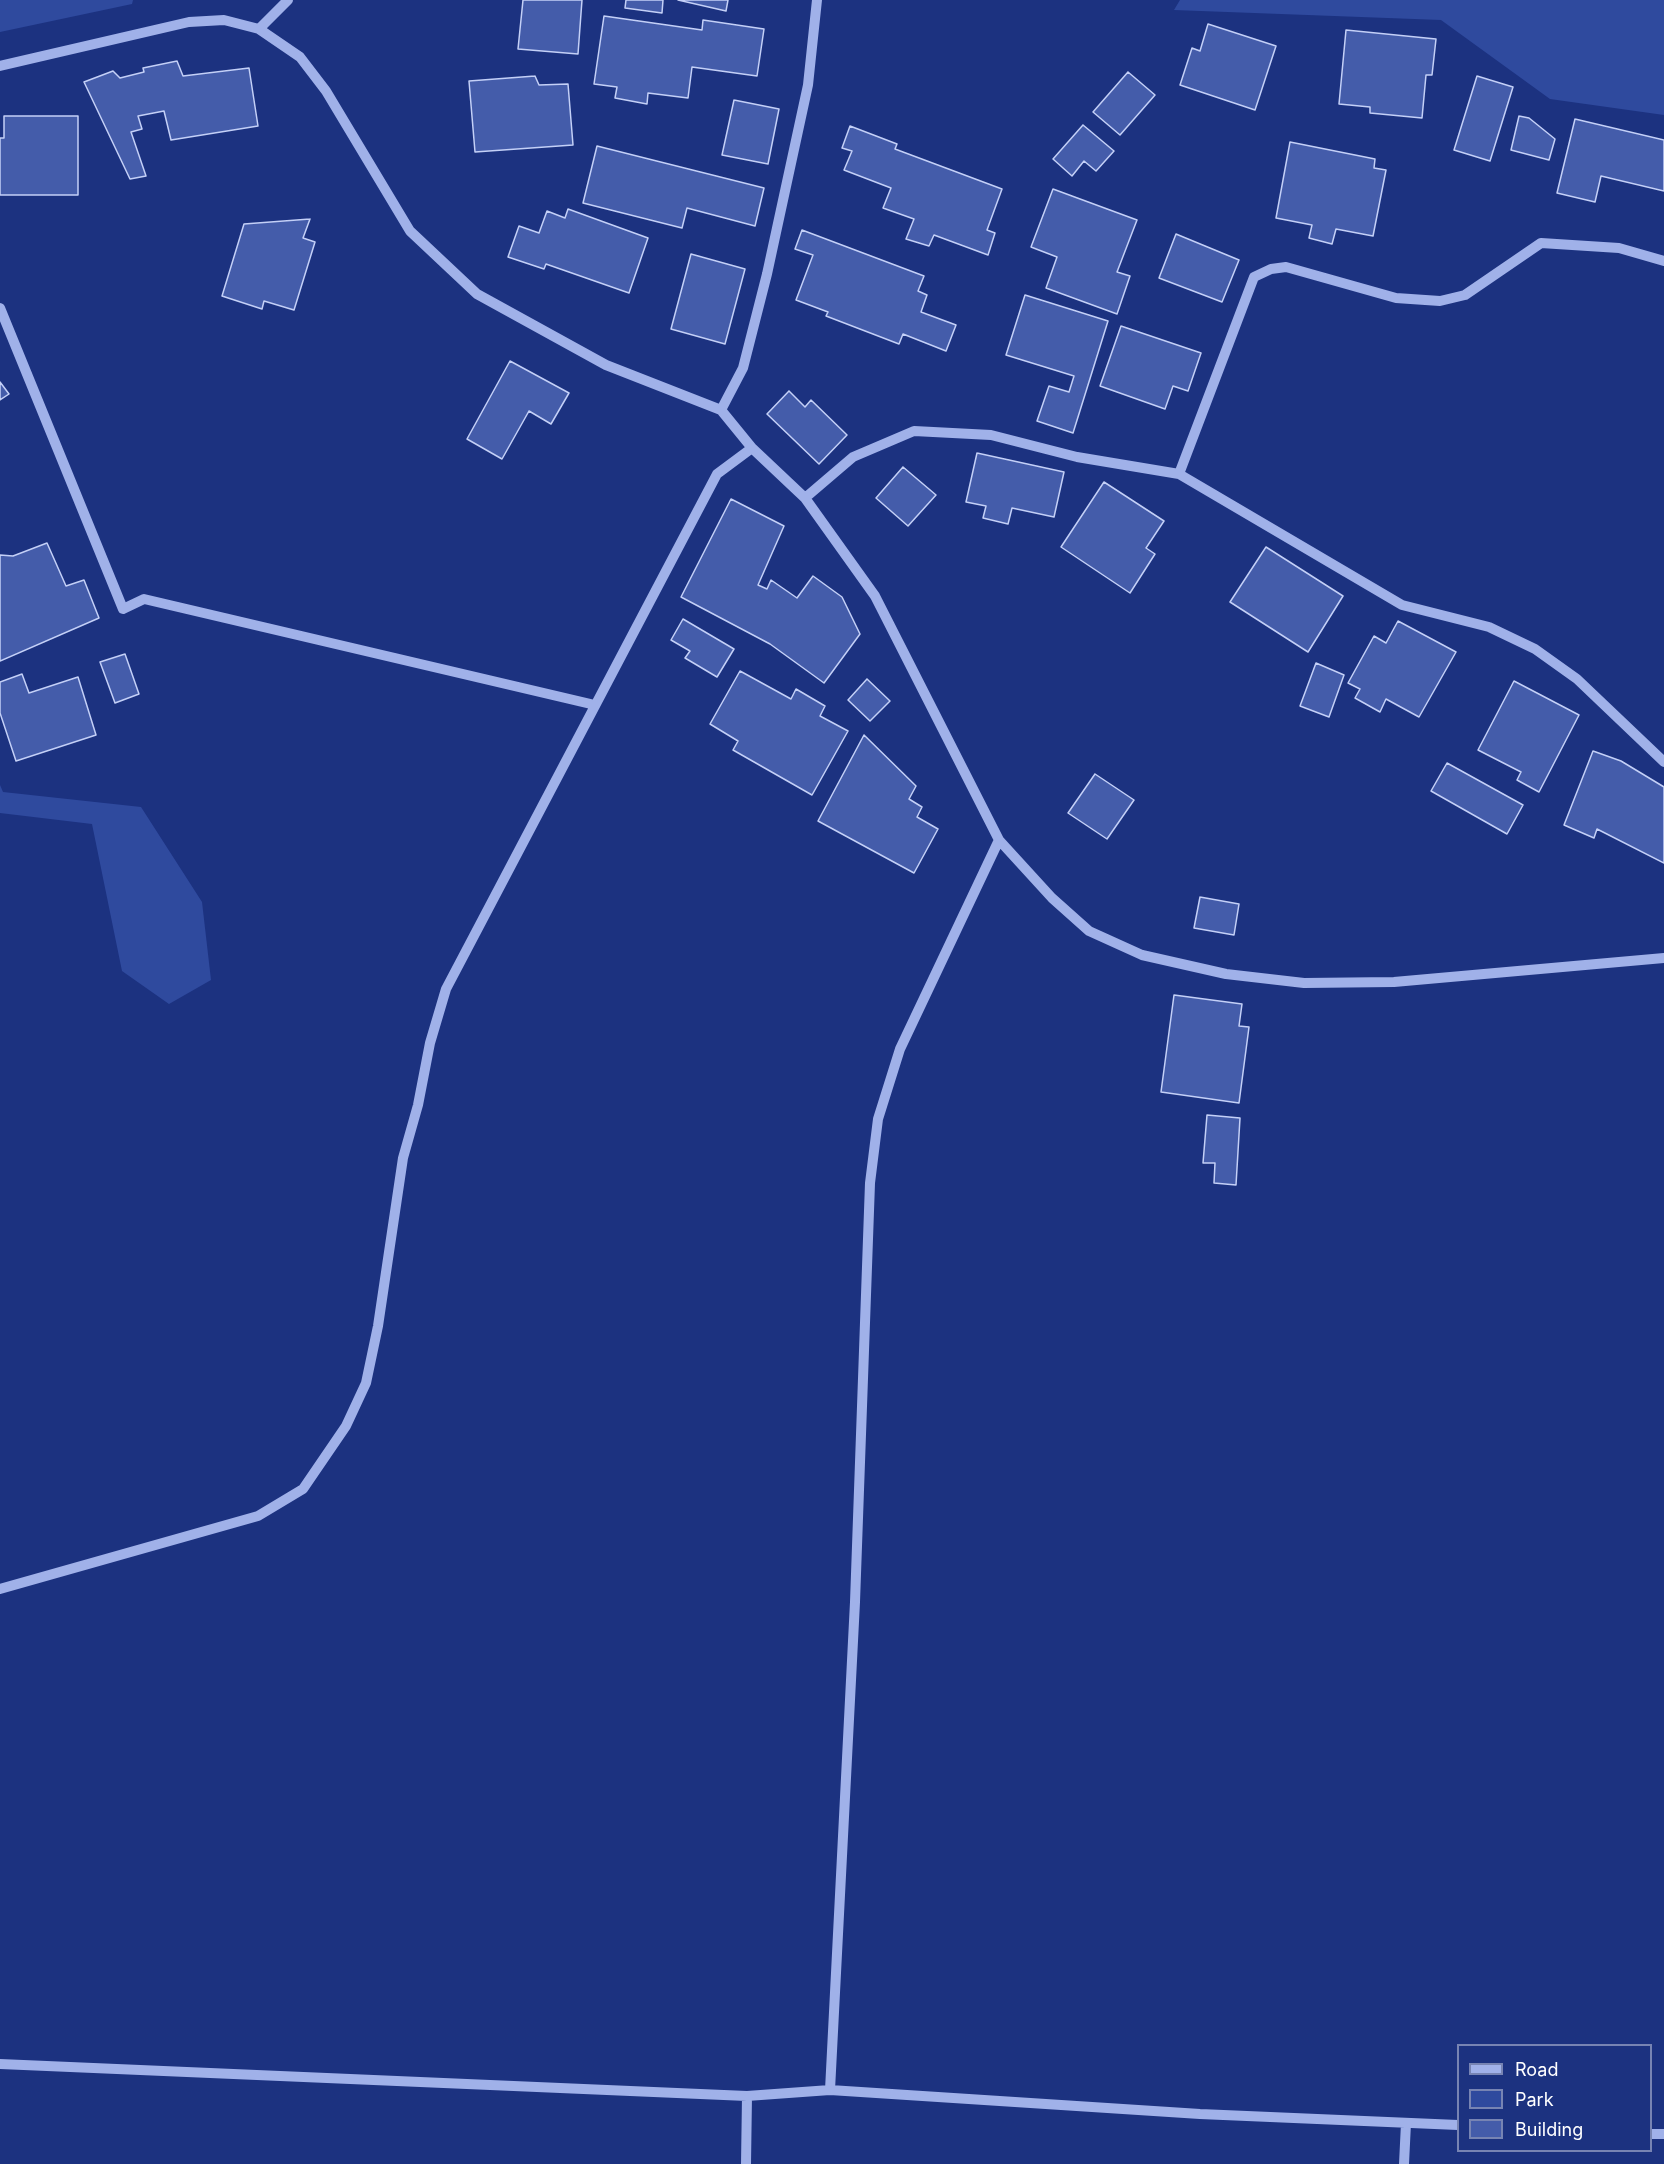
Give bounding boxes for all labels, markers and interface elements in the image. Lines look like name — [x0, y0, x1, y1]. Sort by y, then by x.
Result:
legend — [1457, 2044, 1652, 2152]
text: Road — [1515, 2059, 1558, 2080]
text: Park — [1515, 2089, 1554, 2110]
text: Building — [1515, 2119, 1583, 2140]

